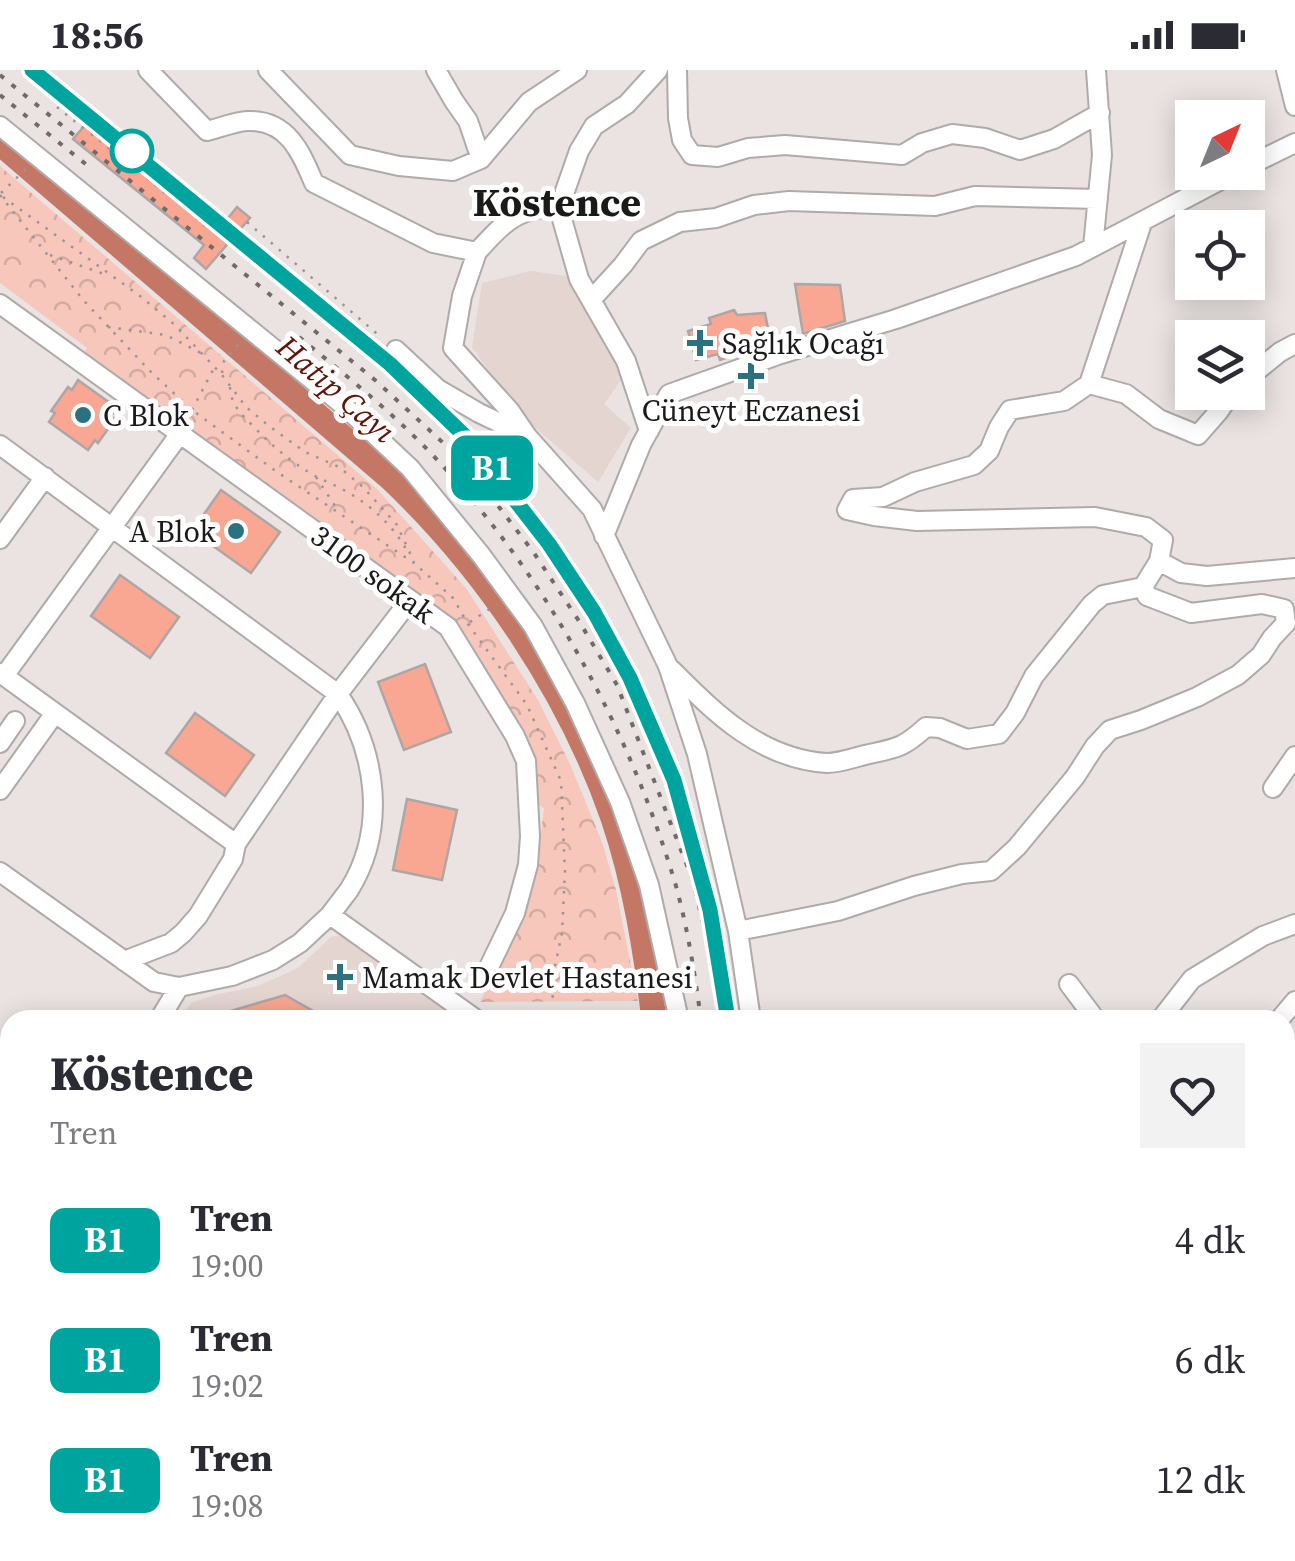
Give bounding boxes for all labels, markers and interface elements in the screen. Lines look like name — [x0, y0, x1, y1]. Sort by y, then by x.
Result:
text: 18:56 — [50, 9, 144, 61]
north arrow — [1175, 100, 1265, 190]
map controls — [1175, 100, 1265, 410]
unlabelled marker — [111, 130, 153, 172]
district label: Köstence — [473, 175, 641, 229]
button: locate — [1175, 210, 1265, 300]
button: layers — [1175, 320, 1265, 410]
place label: Sağlık Ocağı — [722, 323, 884, 364]
water label: Hatip Çayı — [266, 324, 405, 453]
marker: Sağlık Ocağı — [687, 330, 713, 356]
marker: Cüneyt Eczanesi — [740, 365, 762, 387]
place label: Cüneyt Eczanesi — [642, 390, 860, 431]
place label: C Blok — [103, 395, 190, 436]
marker: C Blok — [72, 404, 94, 426]
line badge: B1 — [447, 436, 537, 500]
text: B1 — [471, 444, 513, 492]
place label: A Blok — [129, 511, 217, 552]
street label: 3100 sokak — [303, 515, 444, 633]
marker: A Blok — [225, 520, 247, 542]
place label: Mamak Devlet Hastanesi — [362, 957, 693, 998]
marker: Mamak Devlet Hastanesi — [327, 964, 353, 990]
text: Köstence — [50, 1040, 253, 1106]
button: heart — [1140, 1043, 1245, 1148]
text: Tren — [50, 1111, 117, 1155]
text: Tren — [190, 1192, 273, 1244]
text: 4 dk — [1175, 1214, 1245, 1266]
text: B1 — [84, 1216, 126, 1264]
text: 19:00 — [190, 1244, 264, 1288]
text: Tren — [190, 1312, 273, 1364]
text: 6 dk — [1175, 1334, 1245, 1386]
text: B1 — [84, 1336, 126, 1384]
text: 19:02 — [190, 1364, 264, 1408]
text: Tren — [190, 1432, 273, 1484]
text: 12 dk — [1156, 1454, 1245, 1506]
text: B1 — [84, 1456, 126, 1504]
text: 19:08 — [190, 1484, 264, 1528]

